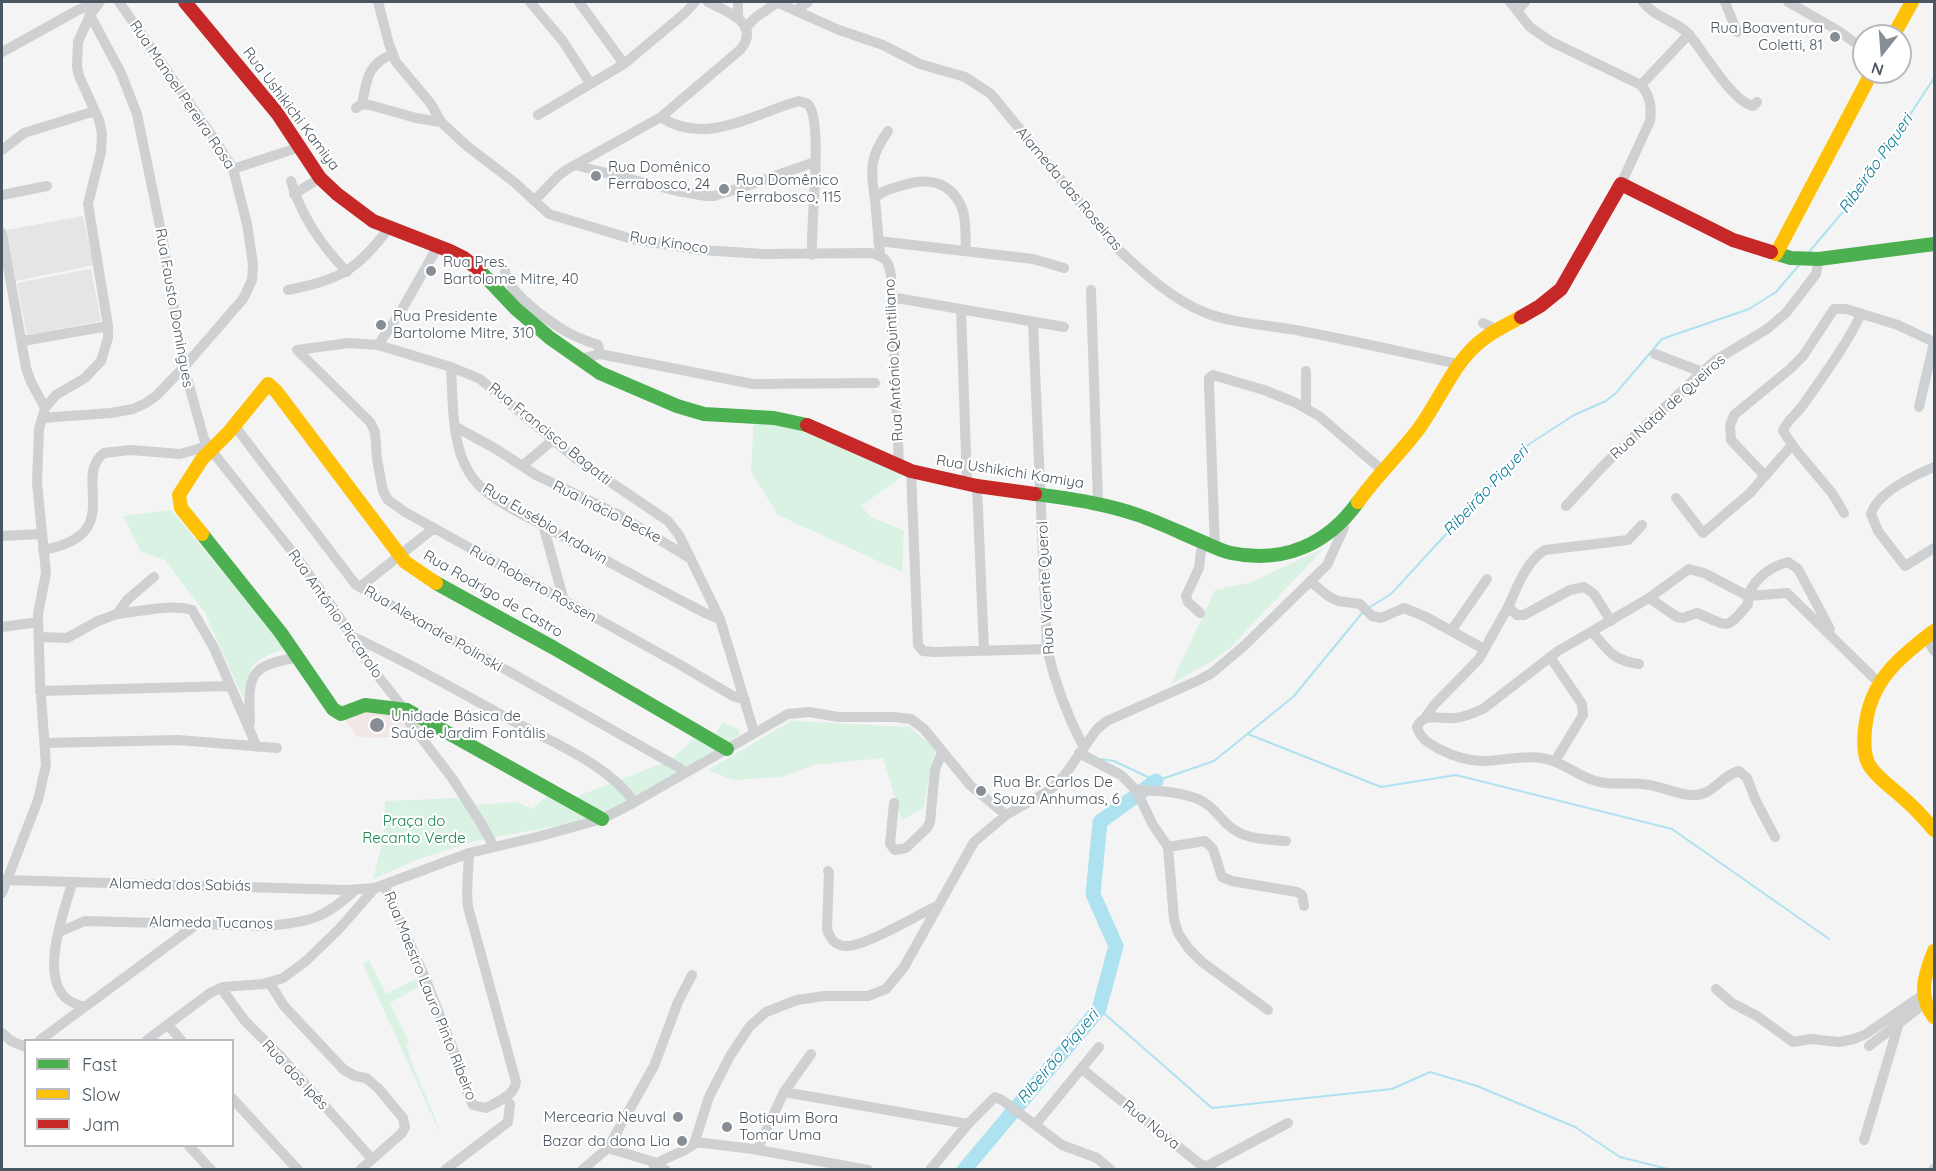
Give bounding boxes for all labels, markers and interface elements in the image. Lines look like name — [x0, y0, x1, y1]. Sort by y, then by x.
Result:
street label: Rua Manoel Pereira Rosa — [126, 17, 238, 173]
place label: Rua Boaventura Coletti, 81 — [1710, 19, 1823, 54]
north arrow — [1852, 24, 1912, 84]
marker: Rua Boaventura Coletti, 81 — [1828, 30, 1842, 44]
street label: Rua Ushikichi Kamiya — [239, 44, 343, 174]
text: N — [1869, 58, 1886, 81]
water label: Ribeirão Piqueri — [1835, 111, 1917, 217]
street label: Alameda das Roseiras — [1012, 124, 1126, 254]
place label: Rua Domênico Ferrabosco, 24 — [608, 158, 710, 193]
marker: Rua Domênico Ferrabosco, 24 — [589, 169, 603, 183]
place label: Rua Domênico Ferrabosco, 115 — [736, 171, 841, 206]
marker: Rua Domênico Ferrabosco, 115 — [717, 182, 731, 196]
street label: Rua Fausto Domingues — [151, 227, 197, 389]
street label: Rua Kinoco — [628, 228, 710, 258]
place label: Rua Pres. Bartolome Mitre, 40 — [443, 253, 579, 288]
marker: Rua Pres. Bartolome Mitre, 40 — [424, 264, 438, 278]
street label: Rua Antônio Quintiliano — [881, 278, 907, 442]
place label: Rua Presidente Bartolome Mitre, 310 — [393, 307, 534, 342]
marker: Rua Presidente Bartolome Mitre, 310 — [374, 318, 388, 332]
street label: Rua Natal de Queiros — [1607, 351, 1729, 463]
street label: Rua Francisco Bagatti — [485, 379, 615, 489]
water label: Ribeirão Piqueri — [1439, 442, 1533, 540]
street label: Rua Ushikichi Kamiya — [935, 451, 1085, 493]
street label: Rua Inácio Becke — [550, 477, 664, 547]
street label: Rua Eusébio Ardavin — [479, 480, 611, 568]
street label: Rua Vicente Querol — [1034, 521, 1058, 655]
street label: Rua Roberto Rossen — [466, 542, 600, 626]
street label: Rua Antônio Piccarolo — [284, 546, 386, 682]
street label: Rua Rodrigo de Castro — [420, 547, 566, 641]
street label: Rua Alexandre Polinski — [361, 582, 505, 676]
place label: Unidade Básica de Saúde Jardim Fontális — [391, 707, 546, 742]
marker: Unidade Básica de Saúde Jardim Fontális — [368, 716, 386, 734]
place label: Rua Br. Carlos De Souza Anhumas, 6 — [993, 773, 1120, 808]
marker: Rua Br. Carlos De Souza Anhumas, 6 — [974, 784, 988, 798]
park label: Praça do Recanto Verde — [362, 812, 466, 847]
street label: Alameda dos Sabiás — [109, 875, 251, 895]
street label: Rua Maestro Lauro Pinto Ribeiro — [380, 889, 480, 1103]
street label: Alameda Tucanos — [149, 913, 273, 933]
water label: Ribeirão Piqueri — [1013, 1006, 1103, 1108]
street label: Rua dos Ipês — [258, 1036, 332, 1114]
legend — [24, 1039, 234, 1147]
text: Fast — [82, 1053, 117, 1076]
text: Slow — [82, 1083, 120, 1106]
street label: Rua Nova — [1119, 1096, 1183, 1154]
place label: Mercearia Neuval — [544, 1108, 666, 1126]
place label: Botiquim Bora Tomar Uma — [739, 1109, 838, 1144]
marker: Mercearia Neuval — [671, 1110, 685, 1124]
text: Jam — [82, 1113, 120, 1136]
marker: Botiquim Bora Tomar Uma — [720, 1120, 734, 1134]
place label: Bazar da dona Lia — [542, 1132, 670, 1150]
marker: Bazar da dona Lia — [675, 1134, 689, 1148]

